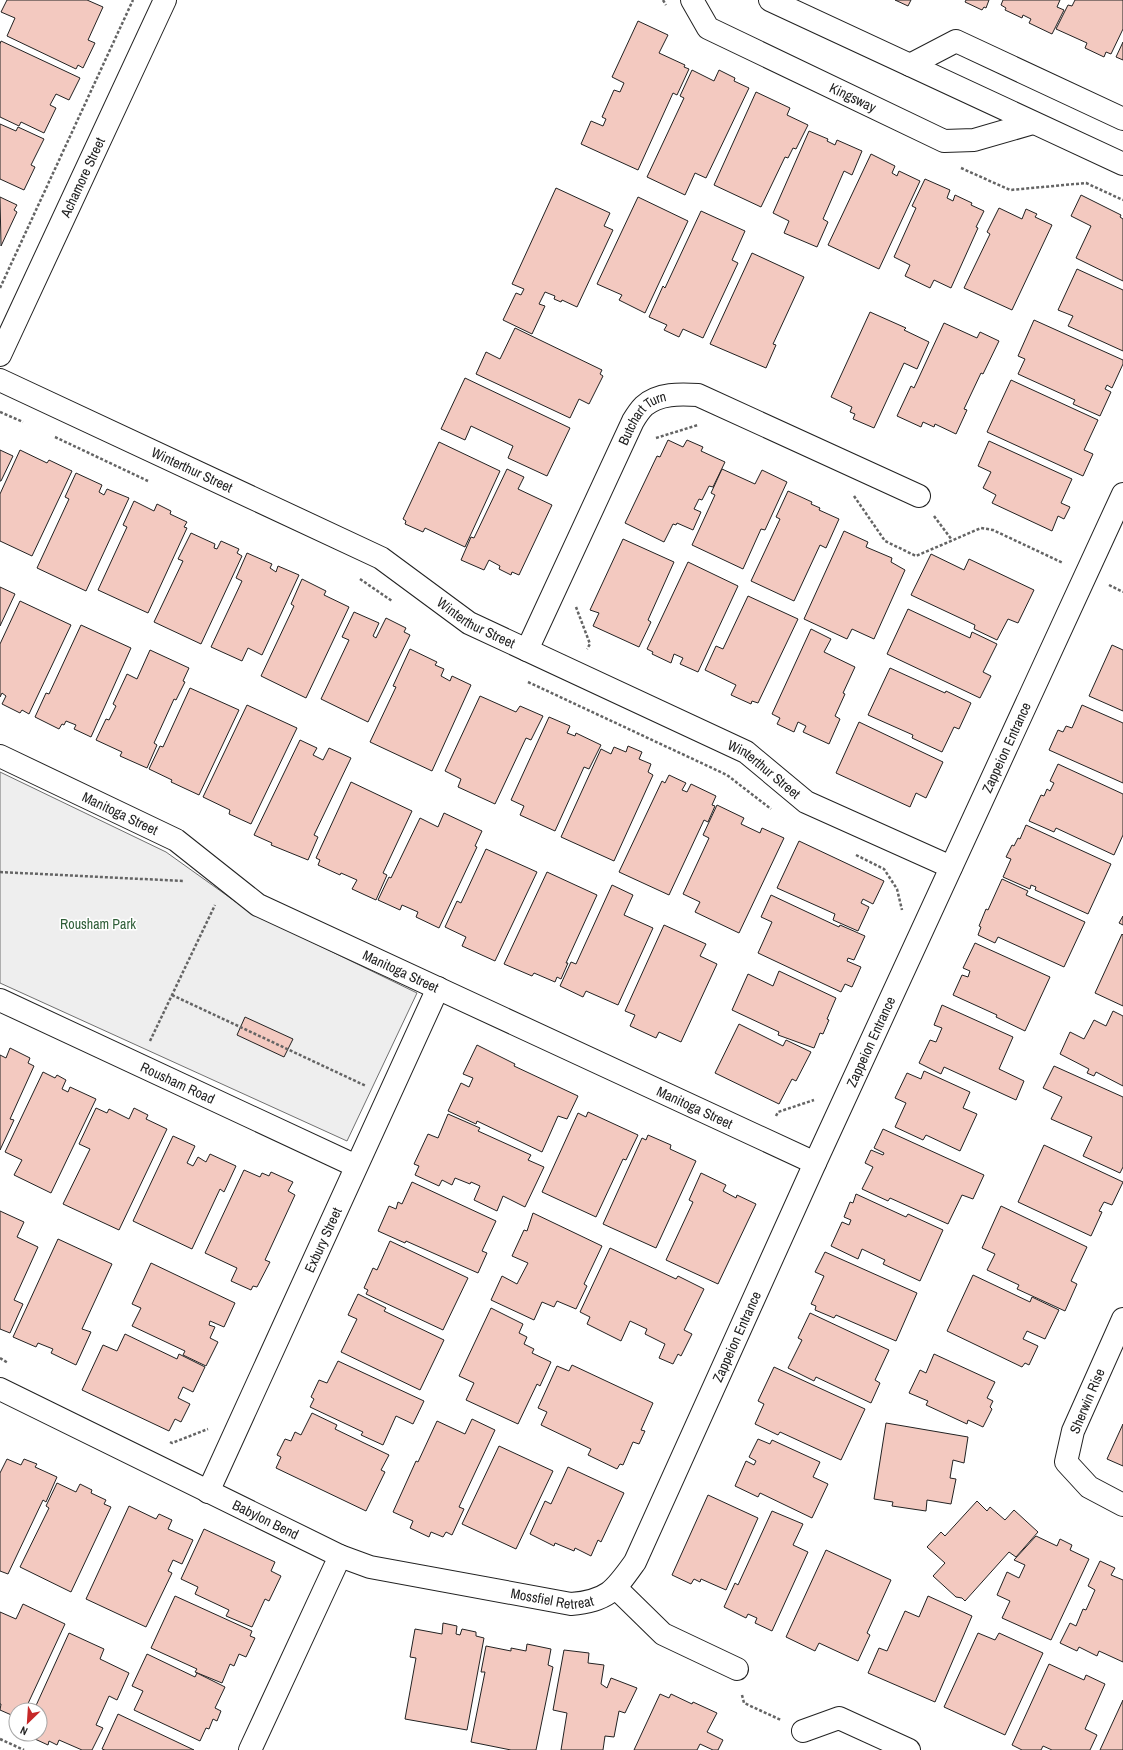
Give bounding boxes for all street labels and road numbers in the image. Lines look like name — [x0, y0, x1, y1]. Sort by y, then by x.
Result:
street label: Kingsway — [827, 79, 880, 116]
street label: Achamore Street — [56, 134, 109, 221]
street label: Butchart Turn — [614, 387, 668, 448]
street label: Winterthur Street — [149, 443, 236, 496]
street label: Winterthur Street — [433, 593, 518, 652]
street label: Zappeion Entrance — [978, 699, 1035, 796]
street label: Winterthur Street — [725, 736, 804, 803]
street label: Manitoga Street — [79, 788, 161, 839]
street label: Manitoga Street — [360, 946, 442, 996]
street label: Zappeion Entrance — [842, 994, 899, 1090]
street label: Rousham Road — [138, 1058, 218, 1108]
street label: Manitoga Street — [654, 1082, 736, 1133]
street label: Exbury Street — [300, 1205, 346, 1275]
street label: Zappeion Entrance — [708, 1288, 765, 1385]
street label: Sherwin Rise — [1065, 1366, 1109, 1436]
street label: Babylon Bend — [230, 1496, 302, 1543]
street label: Mossfiel Retreat — [509, 1584, 596, 1613]

